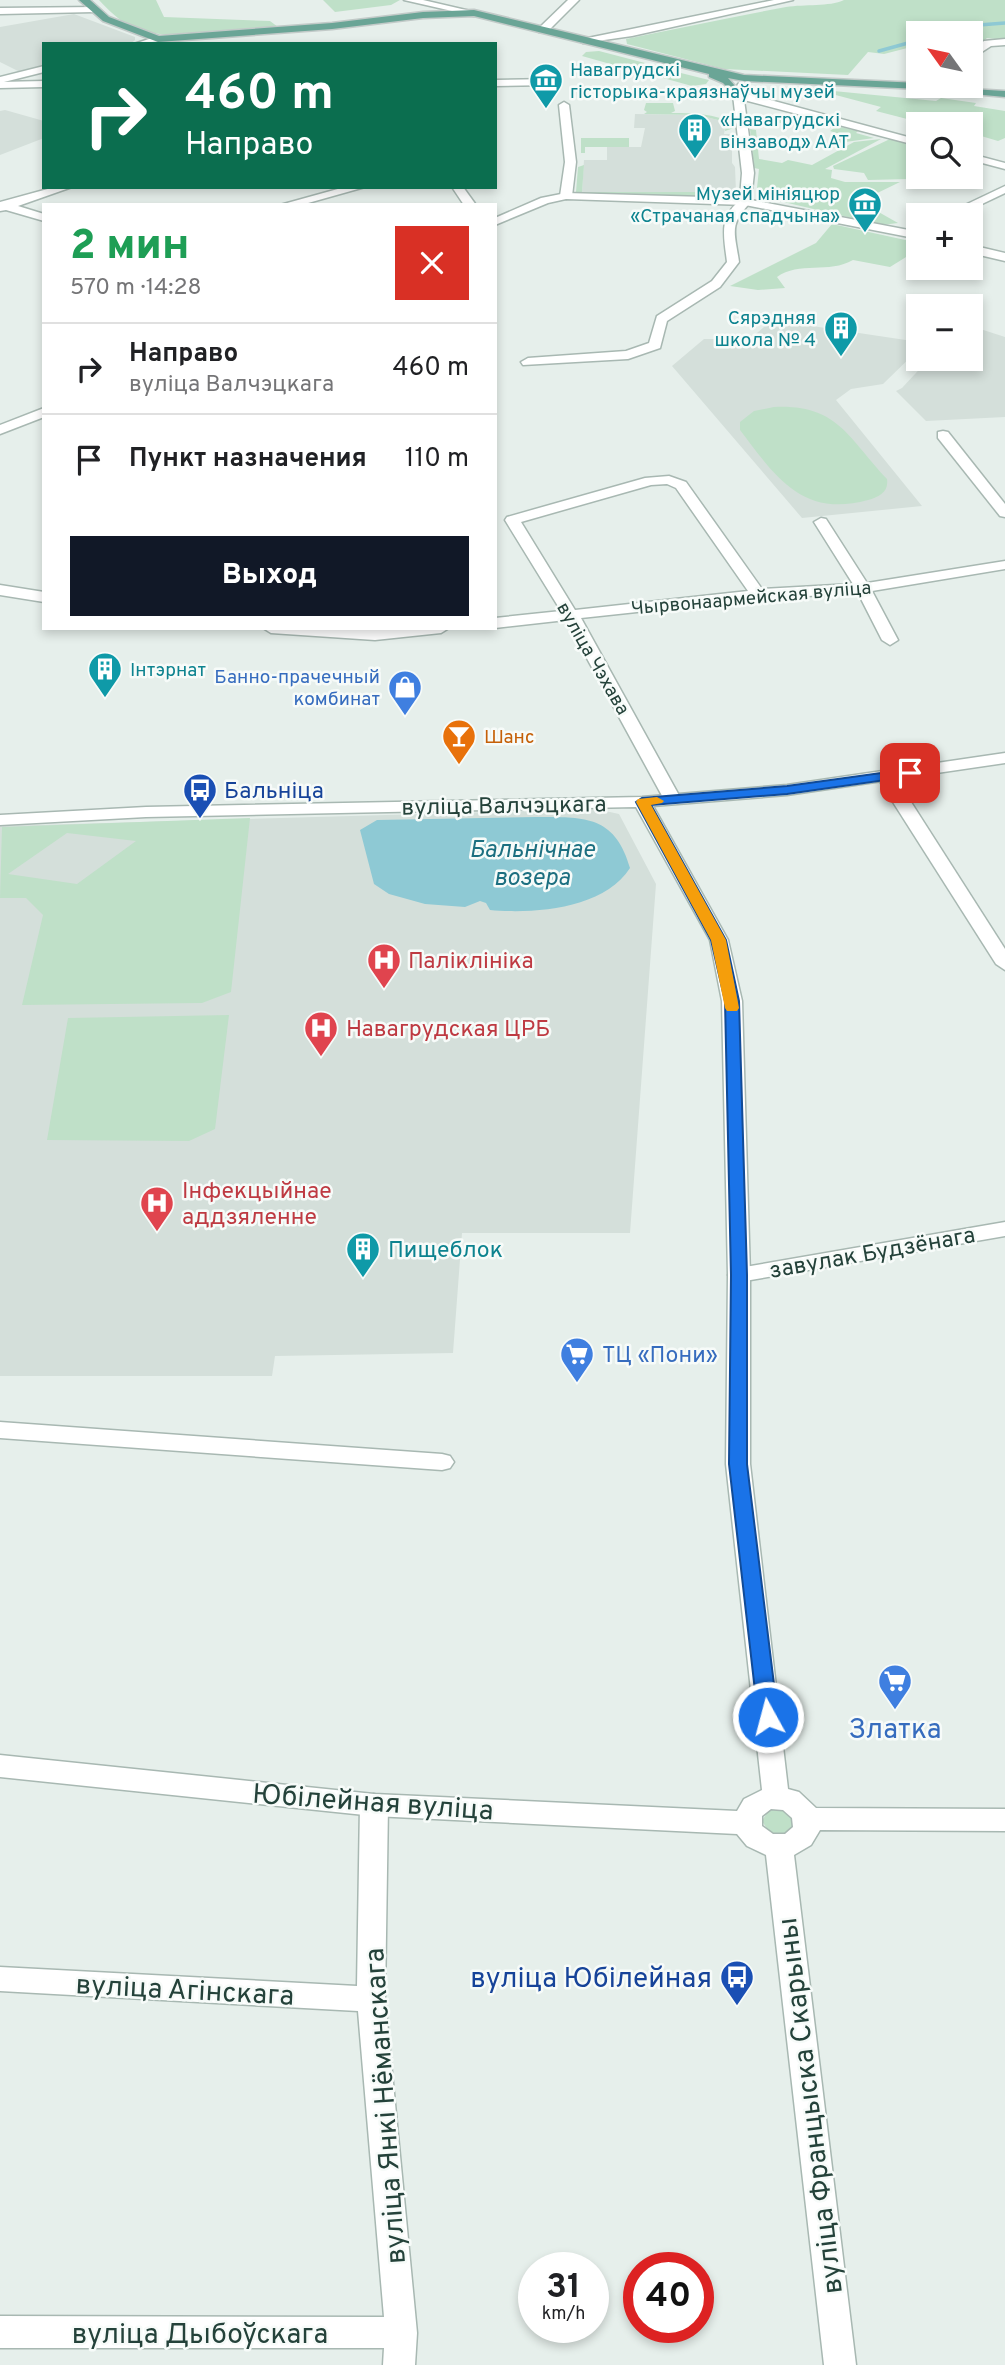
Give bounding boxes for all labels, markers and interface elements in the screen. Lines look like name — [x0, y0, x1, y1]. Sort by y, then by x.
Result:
north arrow — [906, 21, 984, 98]
map controls — [906, 21, 983, 371]
place label: Навагрудскі гісторыка-краязнаўчы музей — [570, 59, 835, 105]
museum icon: Навагрудскі гісторыка-краязнаўчы музей — [527, 61, 565, 110]
text: 460 m — [185, 65, 334, 127]
icon: right — [70, 70, 161, 161]
place label: «Навагрудскі вінзавод» ААТ — [720, 109, 849, 155]
building icon: «Навагрудскі вінзавод» ААТ — [676, 111, 714, 160]
button: search — [906, 112, 983, 189]
text: Направо — [185, 126, 313, 166]
place label: Музей мініяцюр «Страчаная спадчына» — [630, 183, 840, 229]
museum icon: Музей мініяцюр «Страчаная спадчына» — [846, 185, 884, 234]
button: + — [906, 203, 983, 280]
text: 2 мин — [70, 221, 189, 274]
button: close — [395, 226, 469, 300]
text: 570 m · 14:28 — [70, 274, 202, 303]
button: − — [906, 294, 983, 371]
place label: Сярэдняя школа № 4 — [715, 307, 816, 353]
building icon: Сярэдняя школа № 4 — [822, 309, 860, 358]
text: Направо — [129, 338, 238, 371]
icon: right — [70, 350, 108, 388]
text: 460 m — [393, 352, 469, 385]
text: вуліца Валчэцкага — [129, 371, 334, 400]
icon: arrive — [70, 441, 108, 479]
text: Пункт назначения — [129, 443, 367, 476]
text: 110 m — [405, 443, 469, 476]
button: Выход — [70, 536, 469, 616]
street label: Чырвонаармейская вуліца — [630, 577, 872, 621]
street label: вуліца Чэхава — [550, 598, 634, 720]
building icon: Інтэрнат — [86, 650, 124, 699]
place label: Інтэрнат — [130, 659, 206, 683]
place label: Банно-прачечный комбинат — [214, 666, 380, 712]
shop icon: Банно-прачечный комбинат — [386, 668, 424, 717]
bar icon: Шанс — [440, 717, 478, 766]
place label: Шанс — [484, 726, 534, 750]
pin — [880, 743, 940, 803]
icon: arrive — [891, 754, 929, 792]
bus stop icon: Бальніца — [181, 771, 219, 820]
place label: Бальніца — [224, 778, 324, 807]
street label: вуліца Валчэцкага — [401, 791, 607, 824]
water label: Бальнічнае возера — [469, 836, 595, 894]
hospital icon: Паліклініка — [365, 941, 403, 990]
place label: Паліклініка — [408, 948, 534, 977]
hospital icon: Навагрудская ЦРБ — [302, 1009, 340, 1058]
place label: Навагрудская ЦРБ — [346, 1016, 550, 1045]
place label: Інфекцыйнае аддзяленне — [182, 1178, 332, 1233]
hospital icon: Інфекцыйнае аддзяленне — [138, 1184, 176, 1233]
street label: завулак Будзёнага — [767, 1222, 978, 1287]
building icon: Пищеблок — [344, 1230, 382, 1279]
place label: Пищеблок — [388, 1237, 503, 1266]
supermarket icon: ТЦ «Пони» — [558, 1335, 596, 1384]
place label: ТЦ «Пони» — [602, 1342, 718, 1371]
supermarket icon: Златка — [876, 1662, 914, 1711]
position arrow — [731, 1680, 805, 1754]
place label: Златка — [848, 1713, 942, 1749]
street label: Юбілейная вуліца — [251, 1778, 495, 1830]
street label: вуліца Францыска Скарыны — [771, 1915, 853, 2296]
street label: вуліца Янкі Нёманскага — [358, 1946, 416, 2265]
bus stop icon: вуліца Юбілейная — [718, 1958, 756, 2007]
place label: вуліца Юбілейная — [470, 1962, 712, 1998]
street label: вуліца Агінскага — [75, 1968, 295, 2016]
speed limit sign: 40 — [623, 2252, 714, 2343]
text: 31 — [546, 2266, 581, 2310]
text: km/h — [542, 2303, 585, 2326]
street label: вуліца Дыбоўскага — [72, 2318, 328, 2354]

